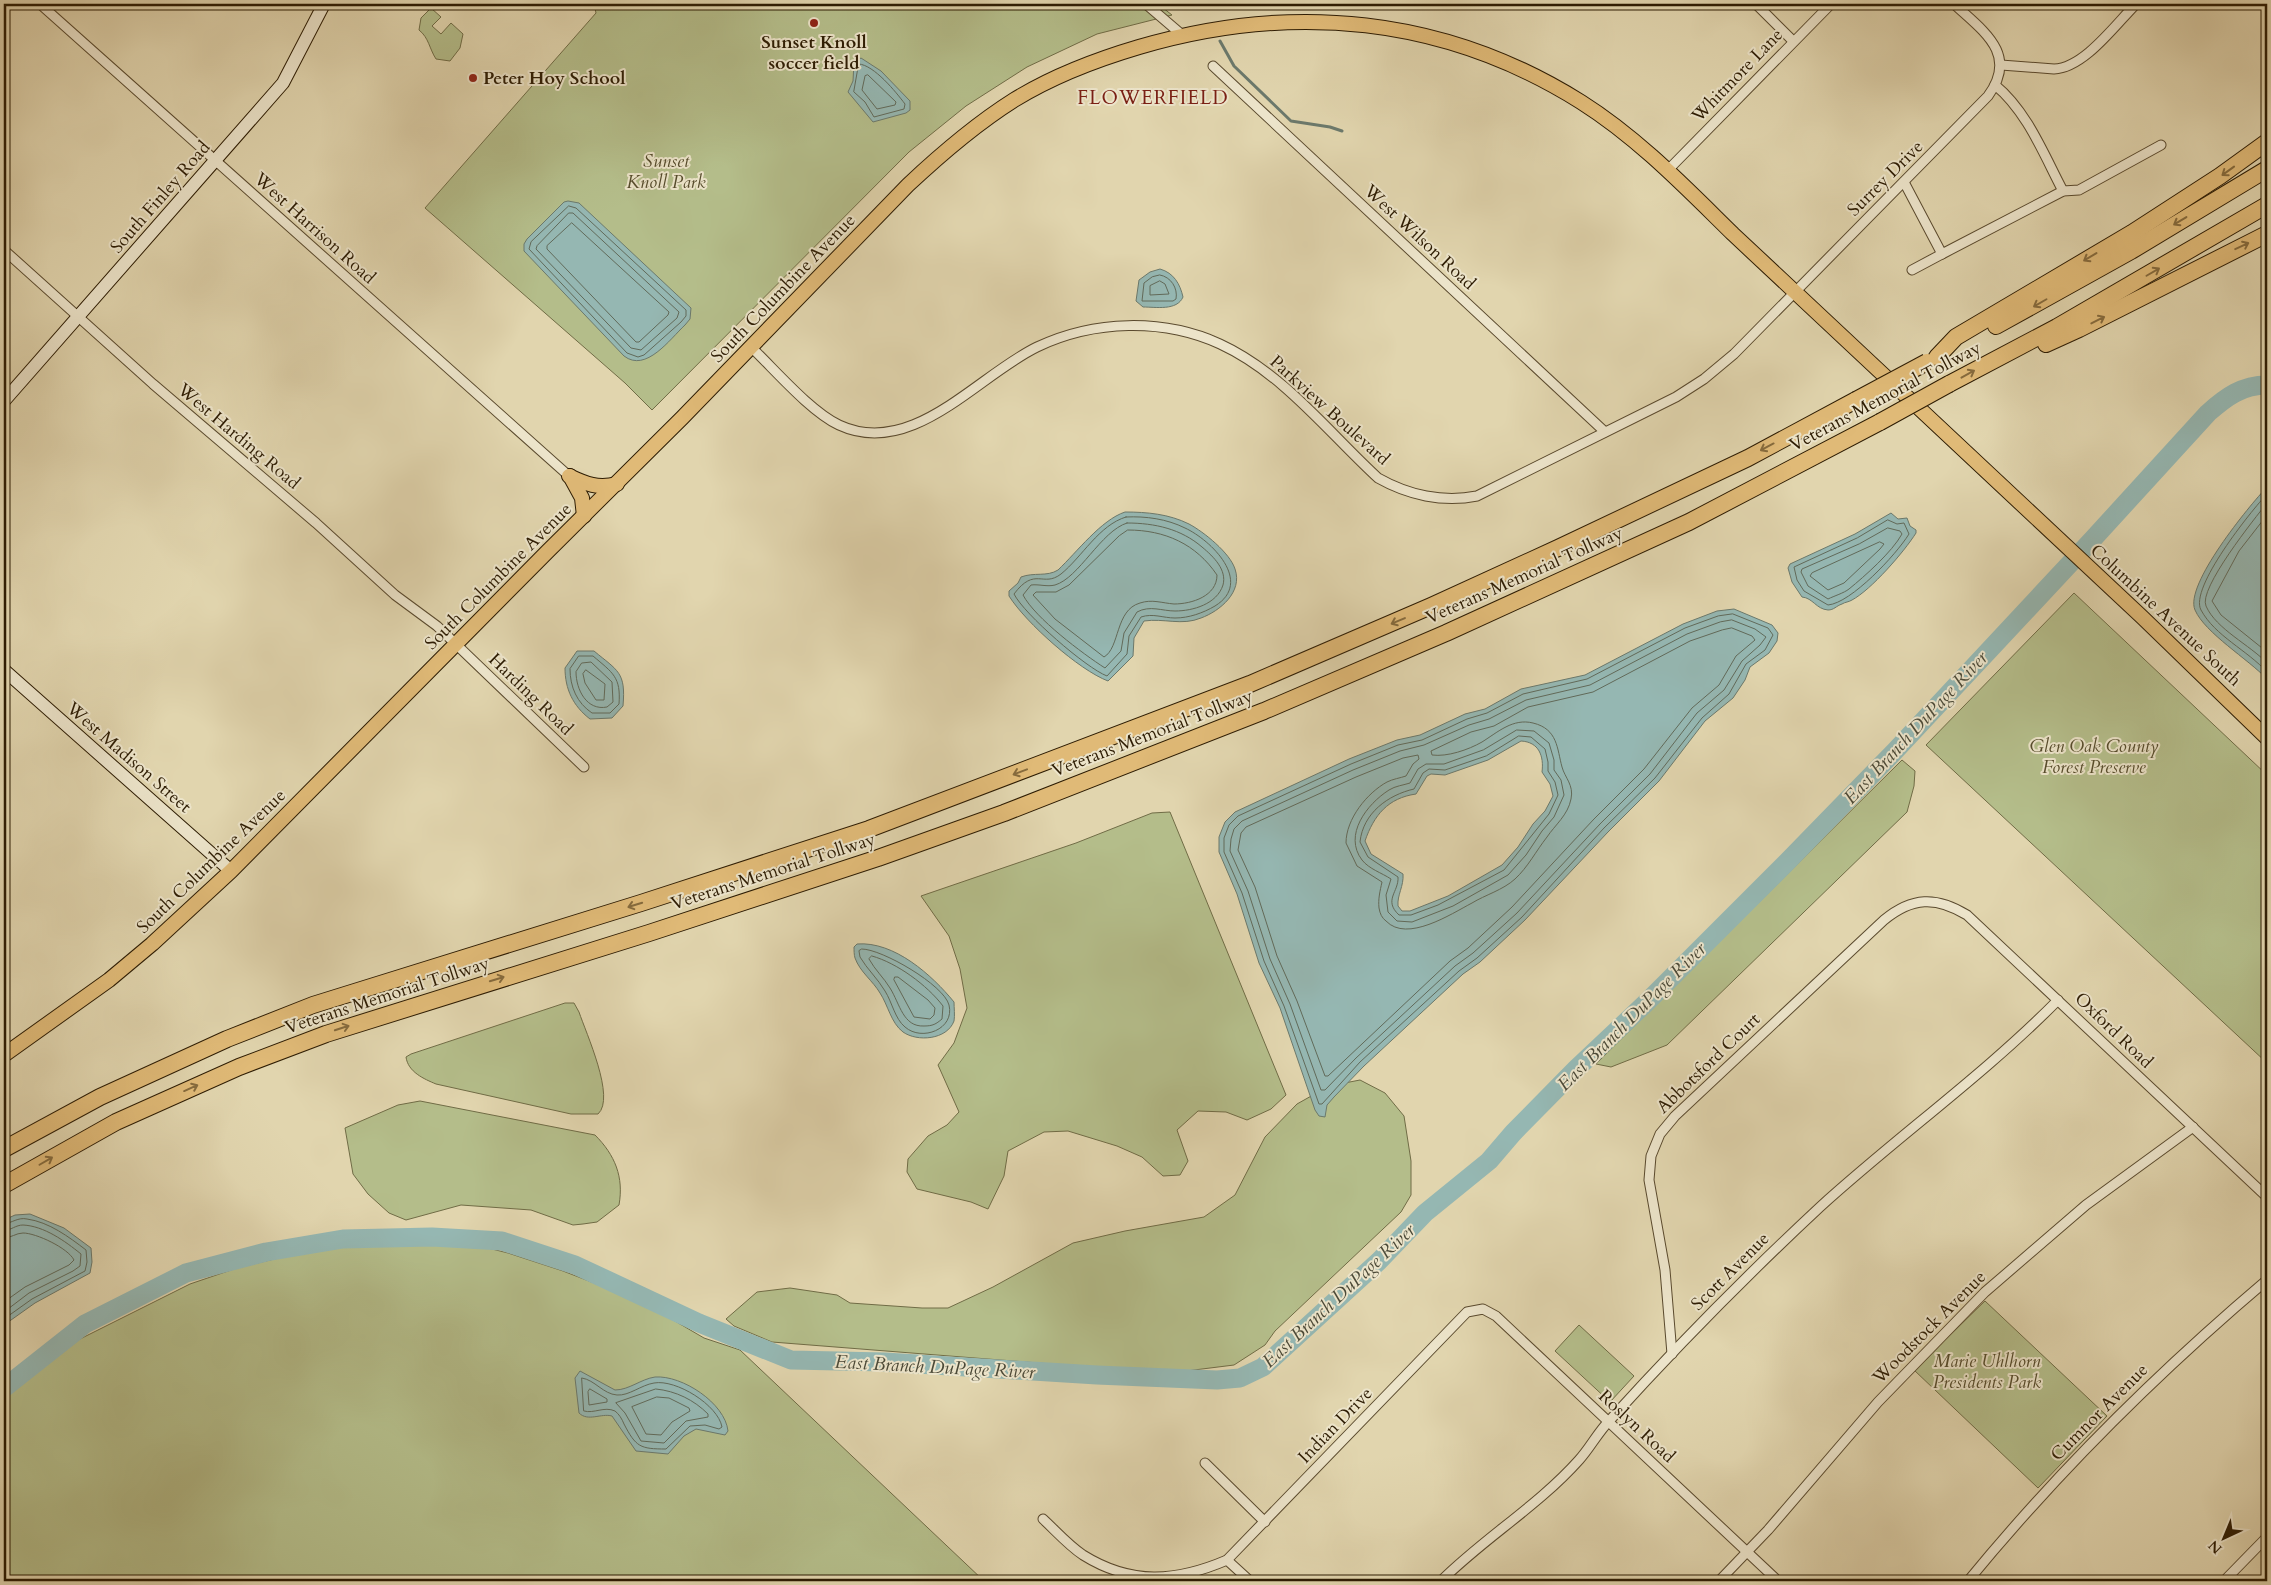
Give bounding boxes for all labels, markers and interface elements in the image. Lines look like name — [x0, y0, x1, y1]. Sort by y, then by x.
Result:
marker: Sunset Knoll soccer field — [808, 17, 820, 29]
street label: Whitmore Lane — [1685, 23, 1789, 129]
place label: Sunset Knoll soccer field — [761, 30, 867, 76]
place label: Peter Hoy School — [483, 66, 626, 91]
marker: Peter Hoy School — [467, 72, 479, 84]
district label: FLOWERFIELD — [1077, 85, 1229, 111]
street label: Surrey Drive — [1842, 135, 1929, 222]
street label: South Finley Road — [105, 136, 216, 259]
park label: Sunset Knoll Park — [626, 149, 706, 195]
street label: West Harrison Road — [248, 166, 381, 290]
one-way arrow — [2221, 166, 2235, 176]
street label: West Wilson Road — [1358, 178, 1481, 296]
street label: South Columbine Avenue — [705, 208, 861, 368]
one-way arrow — [2174, 217, 2188, 227]
one-way arrow — [2234, 241, 2249, 250]
one-way arrow — [2084, 253, 2098, 263]
one-way arrow — [2146, 267, 2161, 277]
one-way arrow — [2033, 298, 2047, 308]
one-way arrow — [2090, 315, 2105, 324]
street label: Veterans Memorial Tollway — [1785, 335, 1986, 458]
street label: Parkview Boulevard — [1264, 350, 1396, 471]
one-way arrow — [1961, 368, 1975, 378]
street label: West Harding Road — [171, 377, 306, 496]
one-way arrow — [1761, 443, 1775, 453]
street label: South Columbine Avenue — [419, 497, 577, 655]
street label: Veterans Memorial Tollway — [1422, 520, 1627, 630]
street label: Columbine Avenue South — [2085, 539, 2247, 692]
one-way arrow — [1391, 616, 1406, 626]
water label: East Branch DuPage River — [1838, 645, 1994, 810]
street label: Harding Road — [483, 648, 579, 741]
street label: Veterans Memorial Tollway — [1048, 683, 1257, 783]
street label: West Madison Street — [60, 695, 197, 819]
park label: Glen Oak County Forest Preserve — [2029, 734, 2159, 780]
one-way arrow — [1013, 768, 1028, 777]
street label: South Columbine Avenue — [131, 783, 291, 939]
street label: Veterans Memorial Tollway — [668, 826, 879, 916]
one-way arrow — [628, 901, 644, 910]
water label: East Branch DuPage River — [1552, 936, 1712, 1097]
street label: Veterans Memorial Tollway — [282, 950, 493, 1040]
one-way arrow — [489, 974, 505, 984]
street label: Oxford Road — [2069, 987, 2159, 1074]
street label: Abbotsford Court — [1651, 1007, 1766, 1119]
one-way arrow — [334, 1023, 350, 1033]
one-way arrow — [183, 1083, 198, 1093]
one-way arrow — [38, 1156, 53, 1166]
water label: East Branch DuPage River — [1257, 1217, 1421, 1374]
street label: Scott Avenue — [1686, 1227, 1775, 1316]
street label: Woodstock Avenue — [1866, 1265, 1992, 1390]
water label: East Branch DuPage River — [834, 1349, 1036, 1385]
park label: Marie Uhlhorn Presidents Park — [1933, 1349, 2041, 1395]
street label: Cumnor Avenue — [2045, 1358, 2154, 1467]
street label: Indian Drive — [1293, 1382, 1378, 1469]
street label: Roslyn Road — [1593, 1384, 1681, 1469]
north arrow — [2198, 1512, 2248, 1562]
text: N — [2204, 1536, 2226, 1558]

